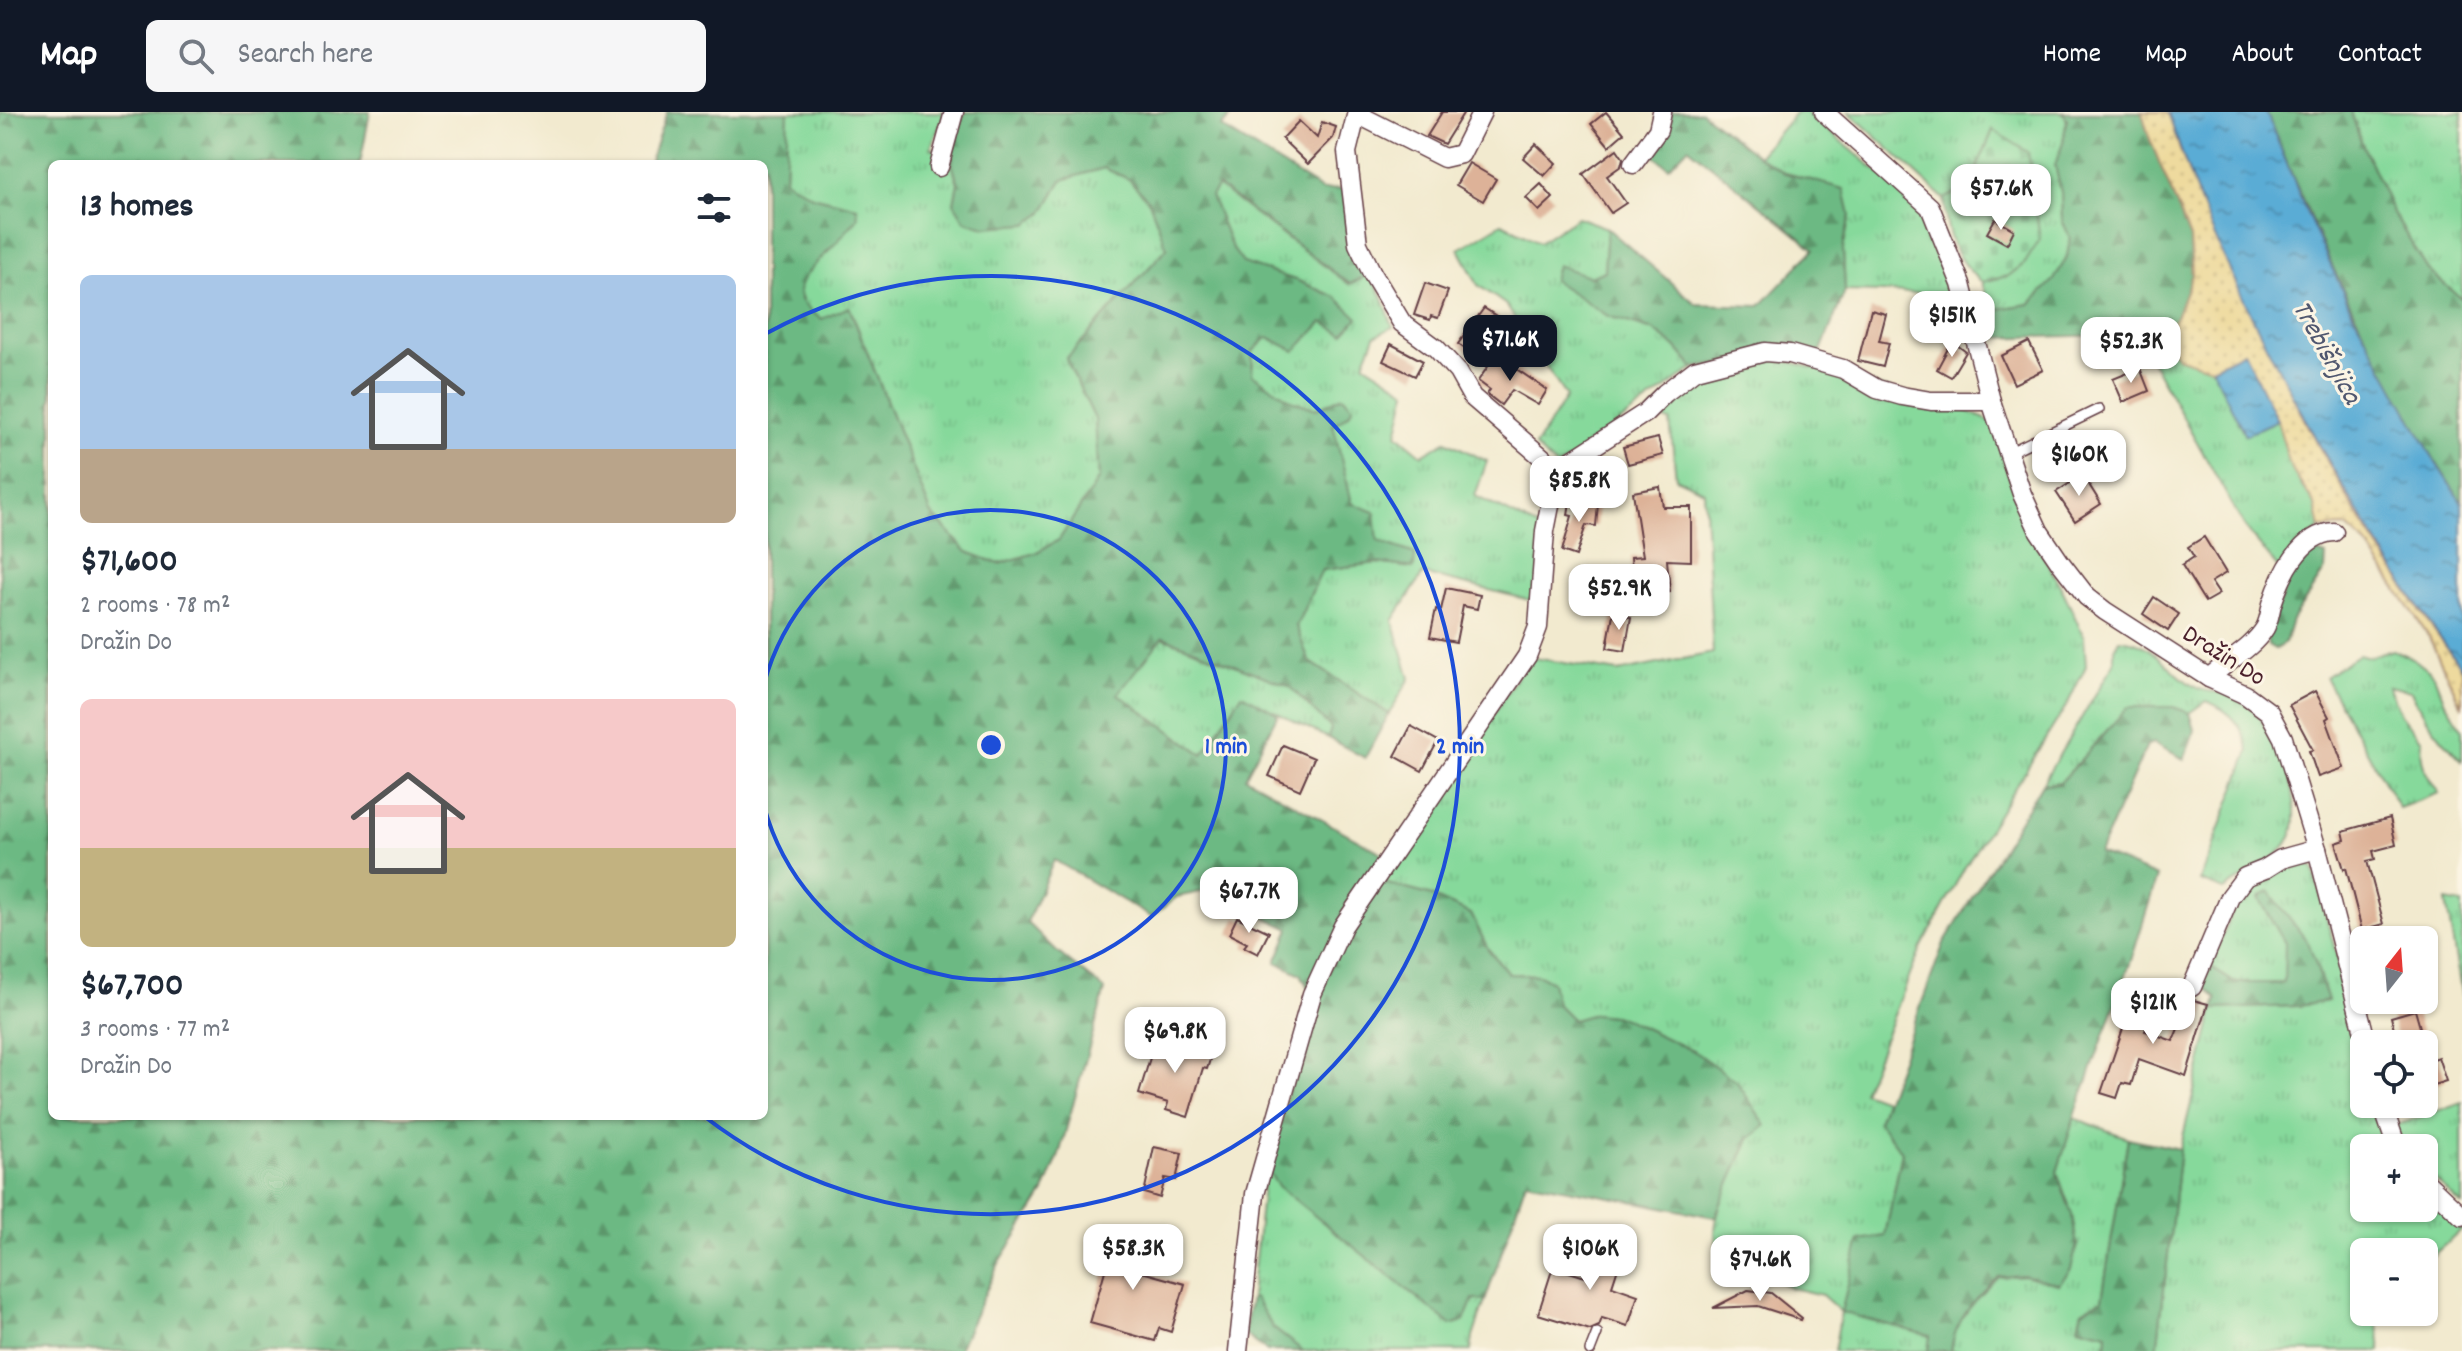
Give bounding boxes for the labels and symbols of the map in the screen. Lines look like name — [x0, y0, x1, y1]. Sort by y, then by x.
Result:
pin: $57.6K — [1936, 164, 2066, 232]
pin: $151K — [1896, 291, 2008, 359]
water label: Trebišnjica — [2280, 294, 2370, 414]
pin: $71.6K — [1445, 315, 1575, 383]
pin: $52.3K — [2066, 317, 2196, 385]
pin: $160K — [2023, 430, 2135, 498]
pin: $85.8K — [1514, 456, 1644, 524]
pin: $52.9K — [1554, 564, 1684, 632]
street label: Dražin Do — [2174, 617, 2272, 697]
centre of rings — [977, 731, 1005, 759]
text: 1 min — [1205, 731, 1247, 765]
text: 2 min — [1436, 731, 1484, 765]
pin: $67.7K — [1184, 867, 1314, 935]
north arrow — [2350, 926, 2438, 1014]
pin: $121K — [2097, 978, 2209, 1046]
pin: $69.8K — [1110, 1007, 1240, 1075]
pin: $58.3K — [1068, 1224, 1198, 1292]
pin: $106K — [1534, 1224, 1646, 1292]
pin: $74.6K — [1695, 1235, 1825, 1303]

